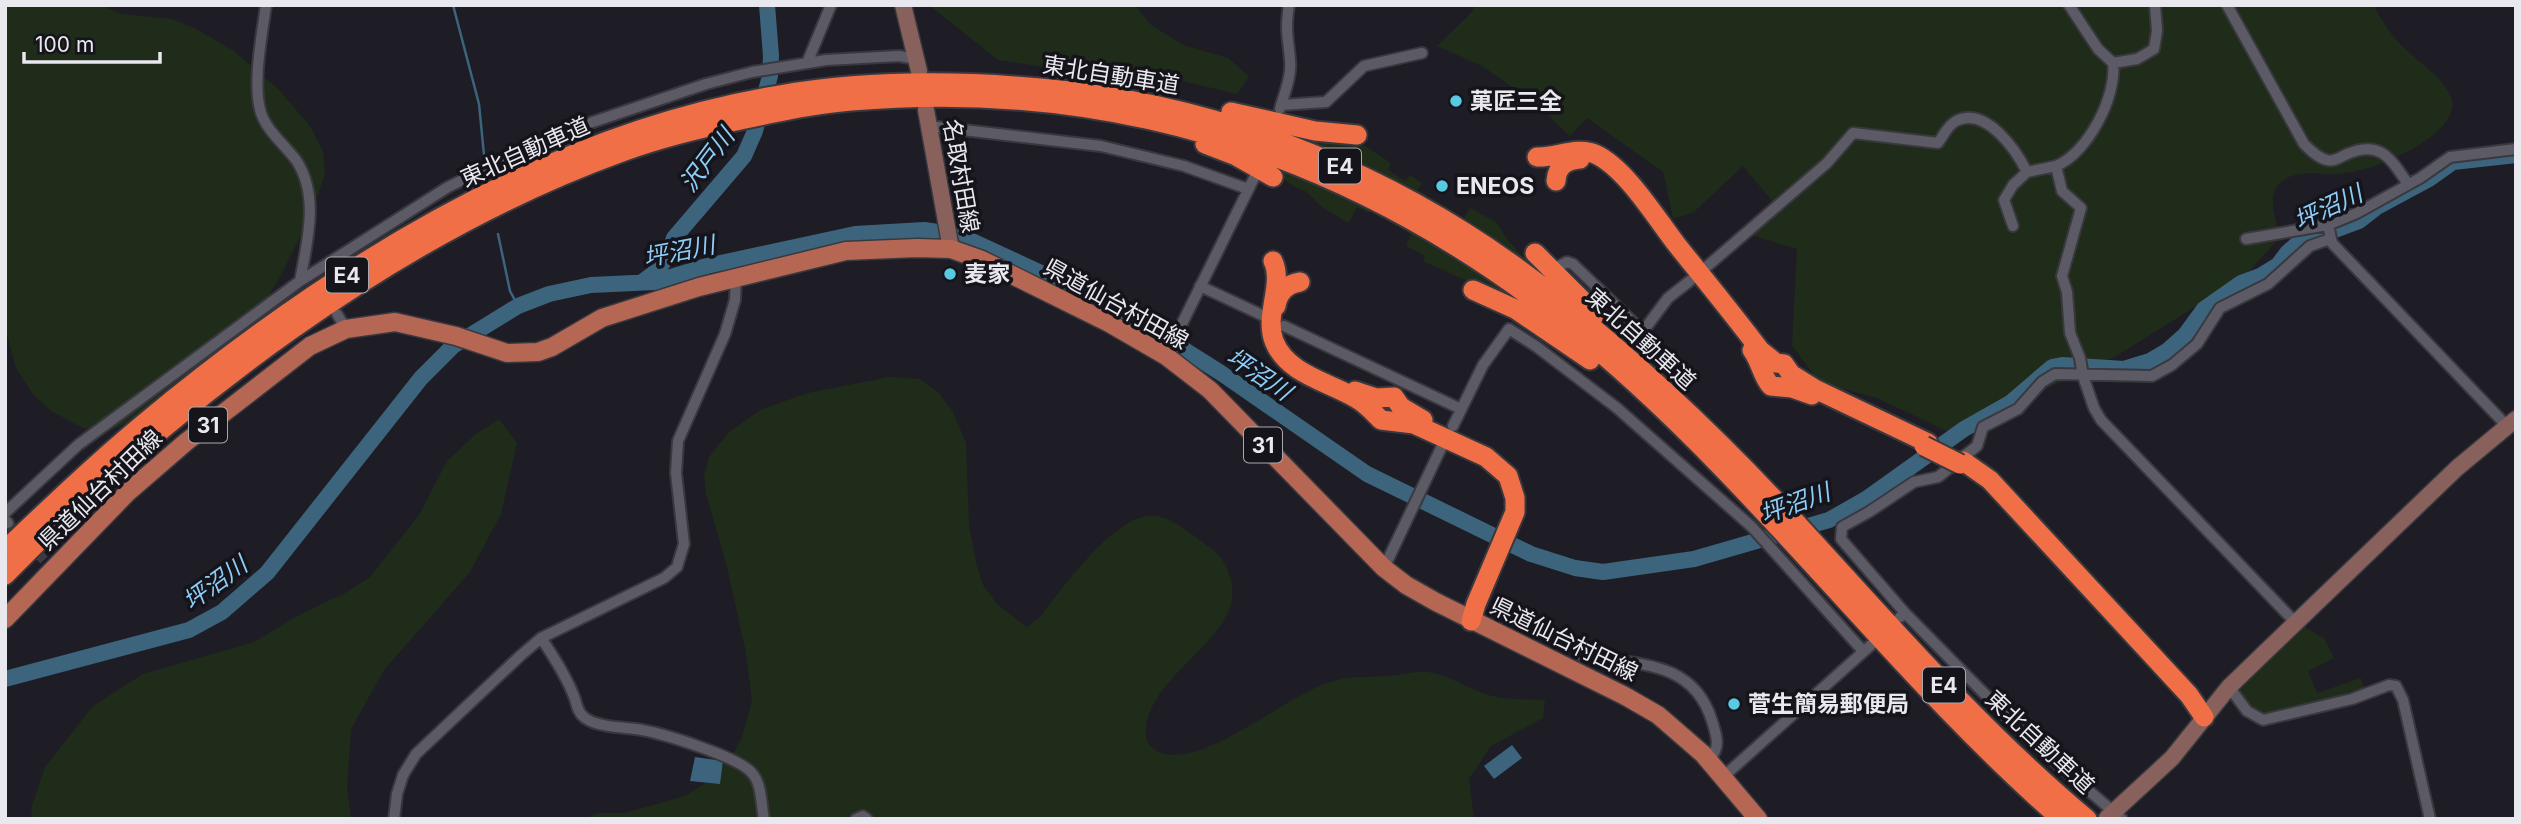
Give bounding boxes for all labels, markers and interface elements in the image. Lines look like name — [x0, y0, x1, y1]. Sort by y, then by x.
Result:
scale bar — [24, 21, 161, 65]
text: 100 m — [35, 32, 94, 57]
street label: 東北自動車道 — [1041, 50, 1181, 100]
place label: 菓匠三全 — [1470, 87, 1562, 115]
marker: 菓匠三全 — [1448, 93, 1464, 109]
street label: 東北自動車道 — [456, 111, 594, 193]
street label: 名取村田線 — [937, 117, 985, 235]
water label: 沢戸川 — [674, 120, 742, 197]
road number: E4 — [1319, 148, 1361, 184]
place label: ENEOS — [1456, 172, 1534, 200]
water label: 坪沼川 — [2289, 177, 2369, 235]
marker: ENEOS — [1434, 178, 1450, 194]
water label: 坪沼川 — [641, 229, 720, 272]
street label: 県道仙台村田線 — [1039, 253, 1193, 355]
road number: E4 — [326, 258, 368, 292]
place label: 麦家 — [964, 260, 1010, 288]
marker: 麦家 — [942, 266, 958, 282]
street label: 東北自動車道 — [1580, 282, 1702, 396]
water label: 坪沼川 — [1221, 342, 1299, 408]
road number: 31 — [189, 408, 227, 442]
street label: 県道仙台村田線 — [32, 424, 168, 556]
road number: 31 — [1244, 428, 1282, 462]
water label: 坪沼川 — [1756, 476, 1837, 529]
water label: 坪沼川 — [177, 548, 255, 616]
street label: 県道仙台村田線 — [1486, 591, 1642, 687]
road number: E4 — [1923, 668, 1965, 702]
street label: 東北自動車道 — [1980, 685, 2100, 799]
place label: 菅生簡易郵便局 — [1748, 690, 1909, 718]
marker: 菅生簡易郵便局 — [1726, 696, 1742, 712]

